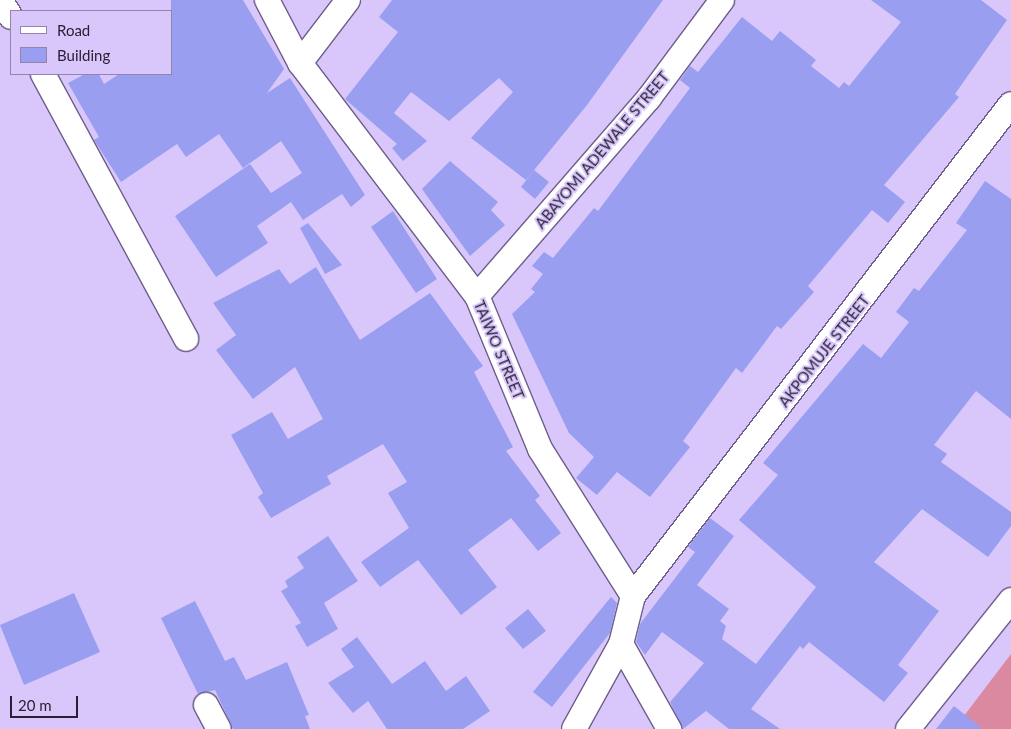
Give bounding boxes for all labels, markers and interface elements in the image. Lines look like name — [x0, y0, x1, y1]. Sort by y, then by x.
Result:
legend — [10, 10, 172, 75]
text: Road — [57, 21, 90, 39]
text: Building — [57, 46, 110, 64]
street label: ABAYOMI ADEWALE STREET — [531, 68, 673, 232]
street label: AKPOMUJE STREET — [775, 291, 873, 411]
street label: TAIWO STREET — [470, 298, 528, 402]
scale bar — [12, 686, 80, 718]
text: 20 m — [18, 696, 52, 714]

